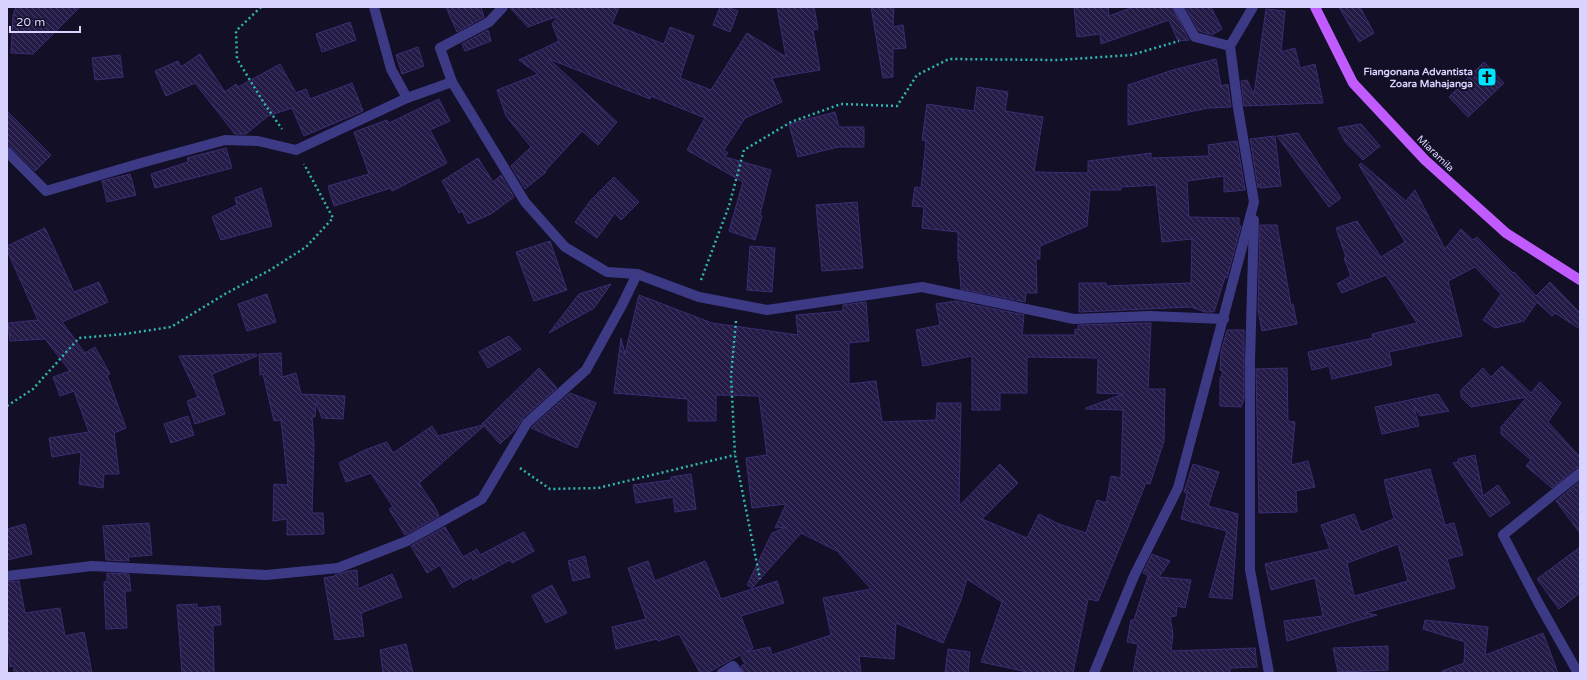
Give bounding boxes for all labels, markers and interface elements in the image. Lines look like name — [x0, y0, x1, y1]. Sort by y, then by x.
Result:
scale bar — [10, 8, 80, 34]
text: 20 m — [16, 15, 45, 29]
place label: Fiangonana Advantista Zoara Mahajanga — [1363, 66, 1473, 90]
church icon: Fiangonana Advantista Zoara Mahajanga — [1476, 66, 1498, 88]
street label: Miaramila — [1414, 133, 1456, 174]

